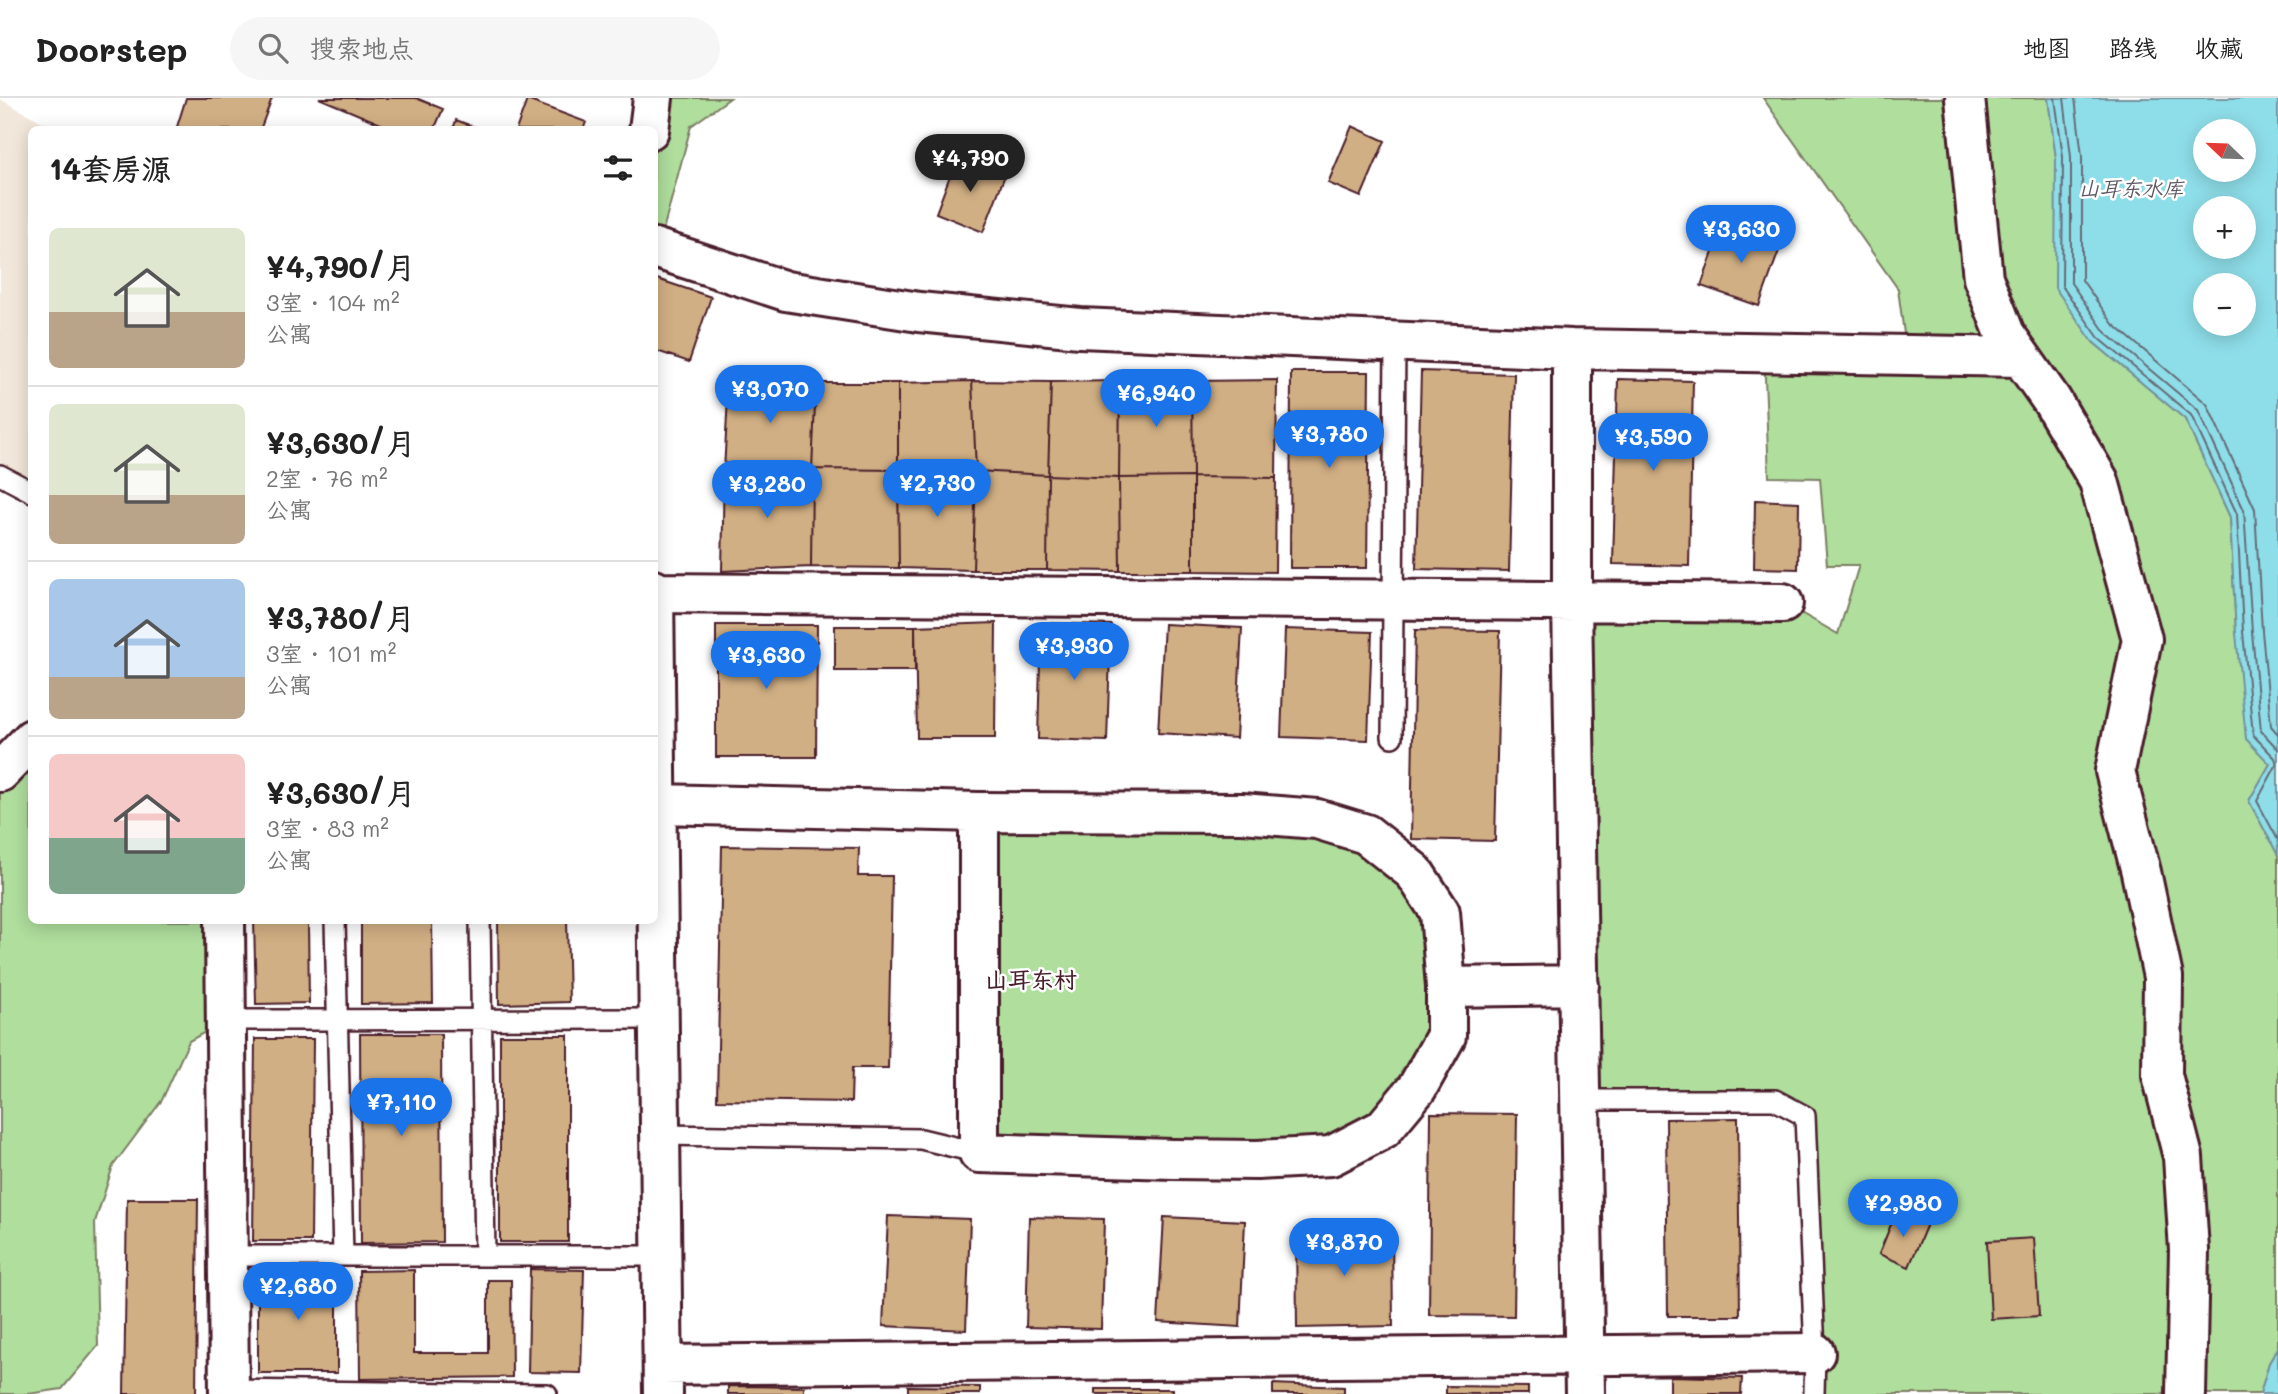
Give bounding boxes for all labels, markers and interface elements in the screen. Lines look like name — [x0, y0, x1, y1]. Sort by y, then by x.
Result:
search box — [230, 17, 720, 80]
text: Doorstep — [35, 27, 188, 70]
icon: search — [254, 29, 292, 67]
text: 搜索地点 — [310, 31, 414, 65]
text: 地图 — [2023, 32, 2071, 63]
text: 路线 — [2109, 32, 2157, 63]
text: 收藏 — [2195, 32, 2243, 63]
north arrow — [2193, 119, 2256, 182]
map controls — [2193, 119, 2256, 336]
pin: ¥4,790 — [913, 134, 1027, 194]
text: ¥4,790 — [931, 142, 1009, 172]
text: 14套房源 — [49, 148, 171, 188]
icon: filters — [599, 149, 637, 187]
water label: 山耳东水库 — [2079, 174, 2185, 201]
button: + — [2193, 196, 2256, 259]
pin: ¥3,630 — [1684, 206, 1798, 265]
text: ¥3,630 — [1702, 213, 1780, 243]
text: ¥4,790/月 — [266, 246, 415, 286]
icon: home — [105, 256, 189, 340]
button: − — [2193, 273, 2256, 336]
text: 3室 · 104 m² — [266, 287, 400, 317]
text: 公寓 — [266, 318, 312, 348]
pin: ¥3,070 — [713, 366, 827, 425]
pin: ¥6,940 — [1099, 370, 1213, 429]
text: ¥3,070 — [731, 373, 809, 403]
text: ¥6,940 — [1116, 377, 1196, 407]
pin: ¥3,780 — [1272, 410, 1386, 470]
pin: ¥3,590 — [1596, 414, 1710, 473]
text: ¥3,780 — [1290, 418, 1368, 448]
text: ¥3,590 — [1614, 421, 1692, 451]
text: ¥3,630/月 — [266, 422, 416, 462]
icon: home — [105, 432, 189, 516]
pin: ¥3,280 — [710, 460, 824, 520]
pin: ¥2,730 — [880, 460, 994, 519]
text: 2室 · 76 m² — [266, 463, 388, 493]
text: ¥2,730 — [899, 467, 975, 497]
text: ¥3,280 — [728, 468, 806, 498]
text: 公寓 — [266, 494, 312, 524]
text: ¥3,780/月 — [266, 597, 415, 637]
icon: home — [105, 607, 189, 691]
pin: ¥3,930 — [1017, 622, 1131, 682]
text: ¥3,930 — [1035, 630, 1113, 660]
pin: ¥3,630 — [709, 632, 823, 691]
text: 3室 · 101 m² — [266, 638, 396, 668]
text: ¥3,630 — [727, 639, 805, 669]
text: 公寓 — [266, 669, 312, 699]
text: ¥3,630/月 — [266, 772, 416, 812]
icon: home — [105, 782, 189, 866]
text: 3室 · 83 m² — [266, 813, 389, 843]
text: 公寓 — [266, 844, 312, 874]
district label: 山耳东村 — [985, 964, 1077, 994]
pin: ¥7,110 — [344, 1079, 458, 1138]
text: ¥7,110 — [366, 1086, 436, 1116]
pin: ¥2,980 — [1846, 1180, 1960, 1239]
text: ¥2,980 — [1864, 1187, 1942, 1217]
pin: ¥3,870 — [1287, 1218, 1401, 1278]
text: ¥3,870 — [1305, 1226, 1383, 1256]
pin: ¥2,680 — [241, 1262, 355, 1322]
text: ¥2,680 — [259, 1270, 337, 1300]

